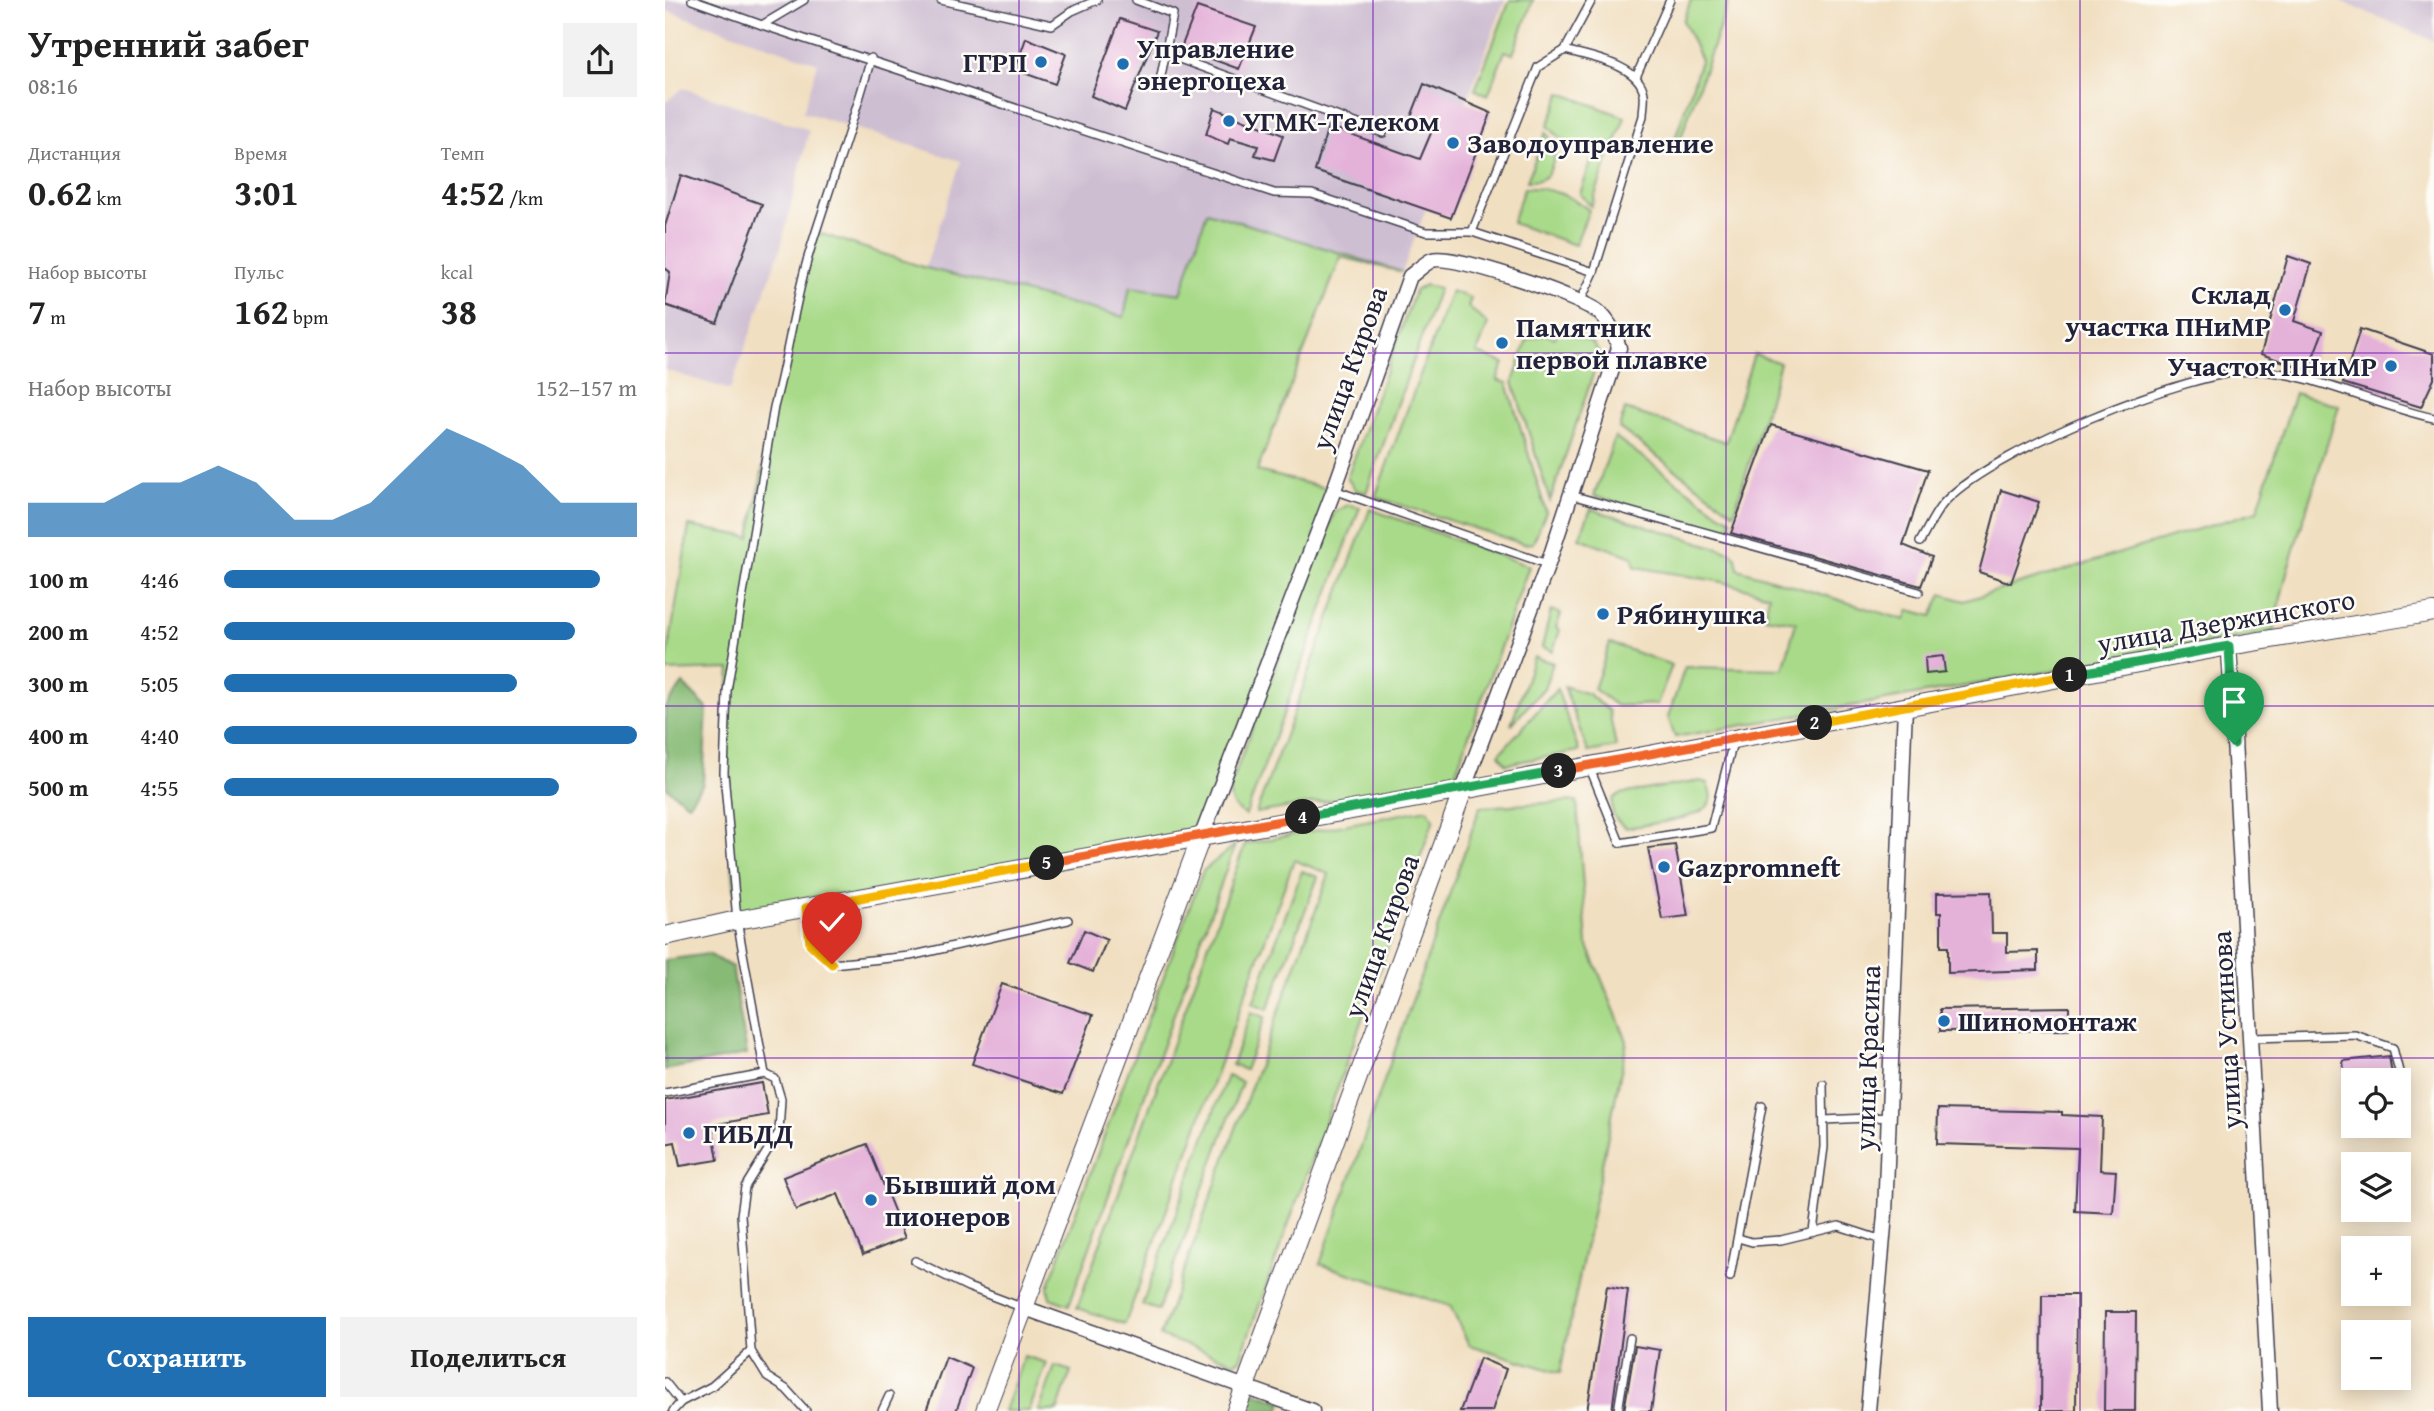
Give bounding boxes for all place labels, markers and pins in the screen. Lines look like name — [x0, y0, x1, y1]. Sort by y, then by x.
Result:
place label: Управление энергоцеха — [1137, 27, 1295, 100]
place label: ГГРП — [963, 41, 1027, 82]
marker: ГГРП — [1033, 54, 1049, 70]
marker: Управление энергоцеха — [1115, 56, 1131, 72]
place label: УГМК-Телеком — [1243, 100, 1440, 141]
marker: УГМК-Телеком — [1221, 113, 1237, 129]
place label: Заводоуправление — [1467, 122, 1714, 163]
marker: Заводоуправление — [1445, 135, 1461, 151]
place label: Склад участка ПНиМР — [2064, 273, 2271, 346]
marker: Склад участка ПНиМР — [2277, 302, 2293, 318]
place label: Памятник первой плавке — [1516, 306, 1708, 379]
marker: Памятник первой плавке — [1494, 335, 1510, 351]
place label: Участок ПНиМР — [2168, 345, 2377, 386]
marker: Участок ПНиМР — [2383, 358, 2399, 374]
place label: Рябинушка — [1617, 593, 1767, 634]
marker: Рябинушка — [1595, 606, 1611, 622]
pin: 1 — [2053, 658, 2087, 692]
pin — [2204, 672, 2264, 744]
pin: 2 — [1797, 706, 1833, 740]
pin: 3 — [1541, 754, 1577, 788]
pin: 4 — [1285, 800, 1321, 834]
pin: 5 — [1029, 846, 1065, 880]
place label: Gazpromneft — [1678, 846, 1841, 887]
marker: Gazpromneft — [1656, 859, 1672, 875]
pin — [802, 892, 862, 964]
place label: Шиномонтаж — [1958, 1000, 2137, 1041]
marker: Шиномонтаж — [1936, 1013, 1952, 1029]
place label: ГИБДД — [703, 1112, 793, 1153]
marker: ГИБДД — [681, 1125, 697, 1141]
place label: Бывший дом пионеров — [885, 1163, 1056, 1236]
marker: Бывший дом пионеров — [863, 1192, 879, 1208]

